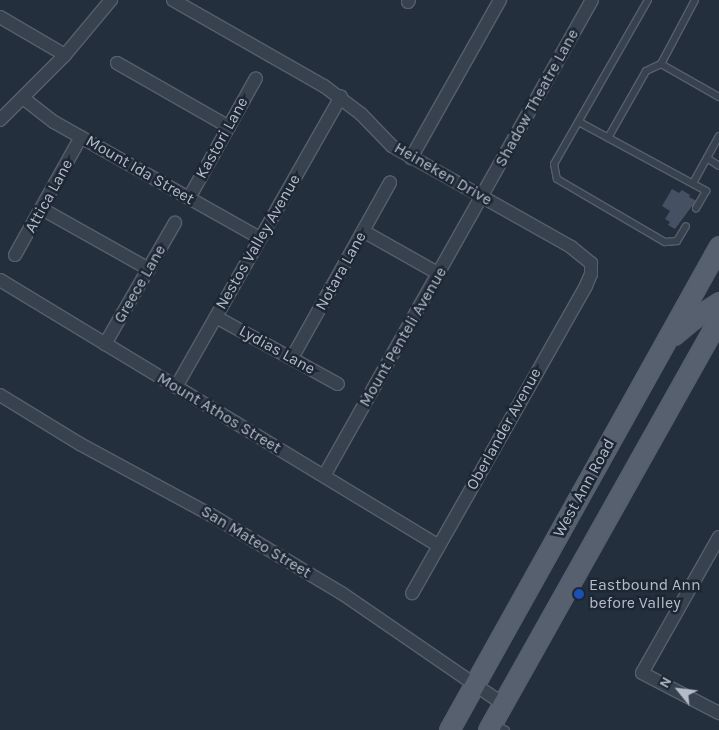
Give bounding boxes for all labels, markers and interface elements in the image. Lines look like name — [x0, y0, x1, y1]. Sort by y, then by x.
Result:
street label: Shadow Theatre Lane — [491, 26, 583, 170]
street label: Kastori Lane — [192, 94, 252, 182]
street label: Mount Ida Street — [82, 131, 198, 209]
street label: Heineken Drive — [391, 138, 495, 210]
street label: Attica Lane — [21, 156, 77, 236]
street label: Nestos Valley Avenue — [211, 171, 305, 313]
street label: Notara Lane — [311, 228, 371, 314]
street label: Greece Lane — [110, 242, 170, 326]
street label: Mount Penteli Avenue — [355, 264, 451, 410]
street label: Lydias Lane — [236, 321, 318, 379]
street label: Oberlander Avenue — [462, 365, 546, 493]
street label: Mount Athos Street — [154, 368, 284, 458]
street label: West Ann Road — [549, 436, 619, 540]
street label: San Mateo Street — [197, 502, 315, 582]
place label: Eastbound Ann before Valley — [589, 575, 701, 613]
marker: Eastbound Ann before Valley — [573, 588, 585, 600]
north arrow — [654, 665, 704, 715]
text: N — [656, 674, 675, 691]

